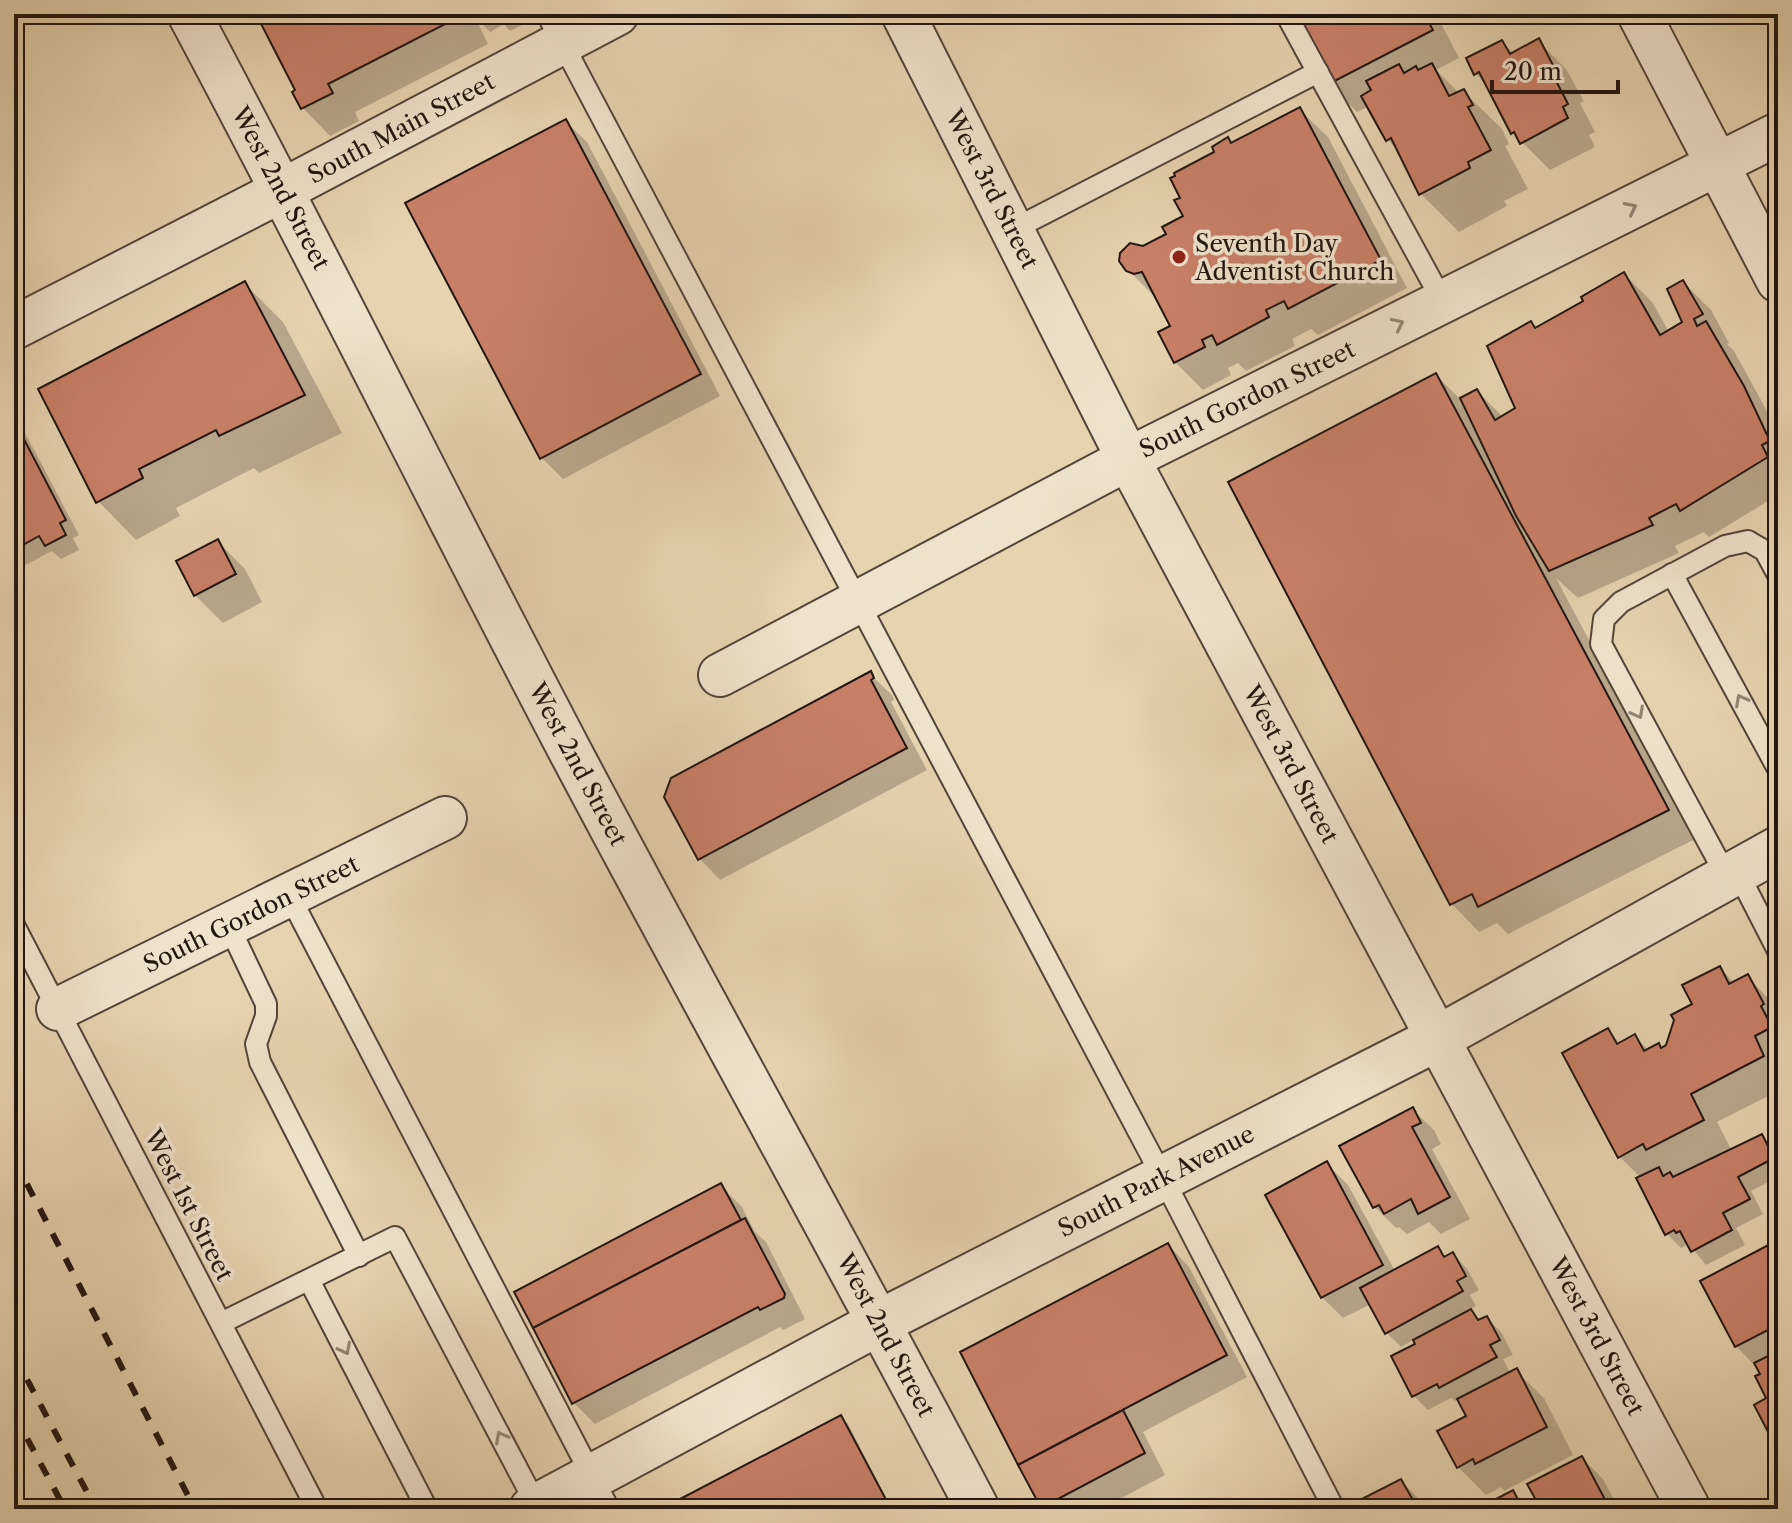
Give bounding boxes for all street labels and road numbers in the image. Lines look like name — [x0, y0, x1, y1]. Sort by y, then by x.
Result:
street label: South Main Street — [303, 66, 500, 189]
street label: West 2nd Street — [225, 101, 336, 275]
street label: West 3rd Street — [939, 104, 1045, 274]
street label: South Gordon Street — [1134, 334, 1360, 464]
street label: West 2nd Street — [522, 677, 633, 851]
street label: West 3rd Street — [1237, 679, 1345, 848]
street label: South Gordon Street — [138, 849, 364, 979]
street label: South Park Avenue — [1053, 1119, 1259, 1243]
street label: West 1st Street — [138, 1123, 240, 1286]
street label: West 2nd Street — [830, 1248, 941, 1422]
street label: West 3rd Street — [1543, 1251, 1651, 1420]

